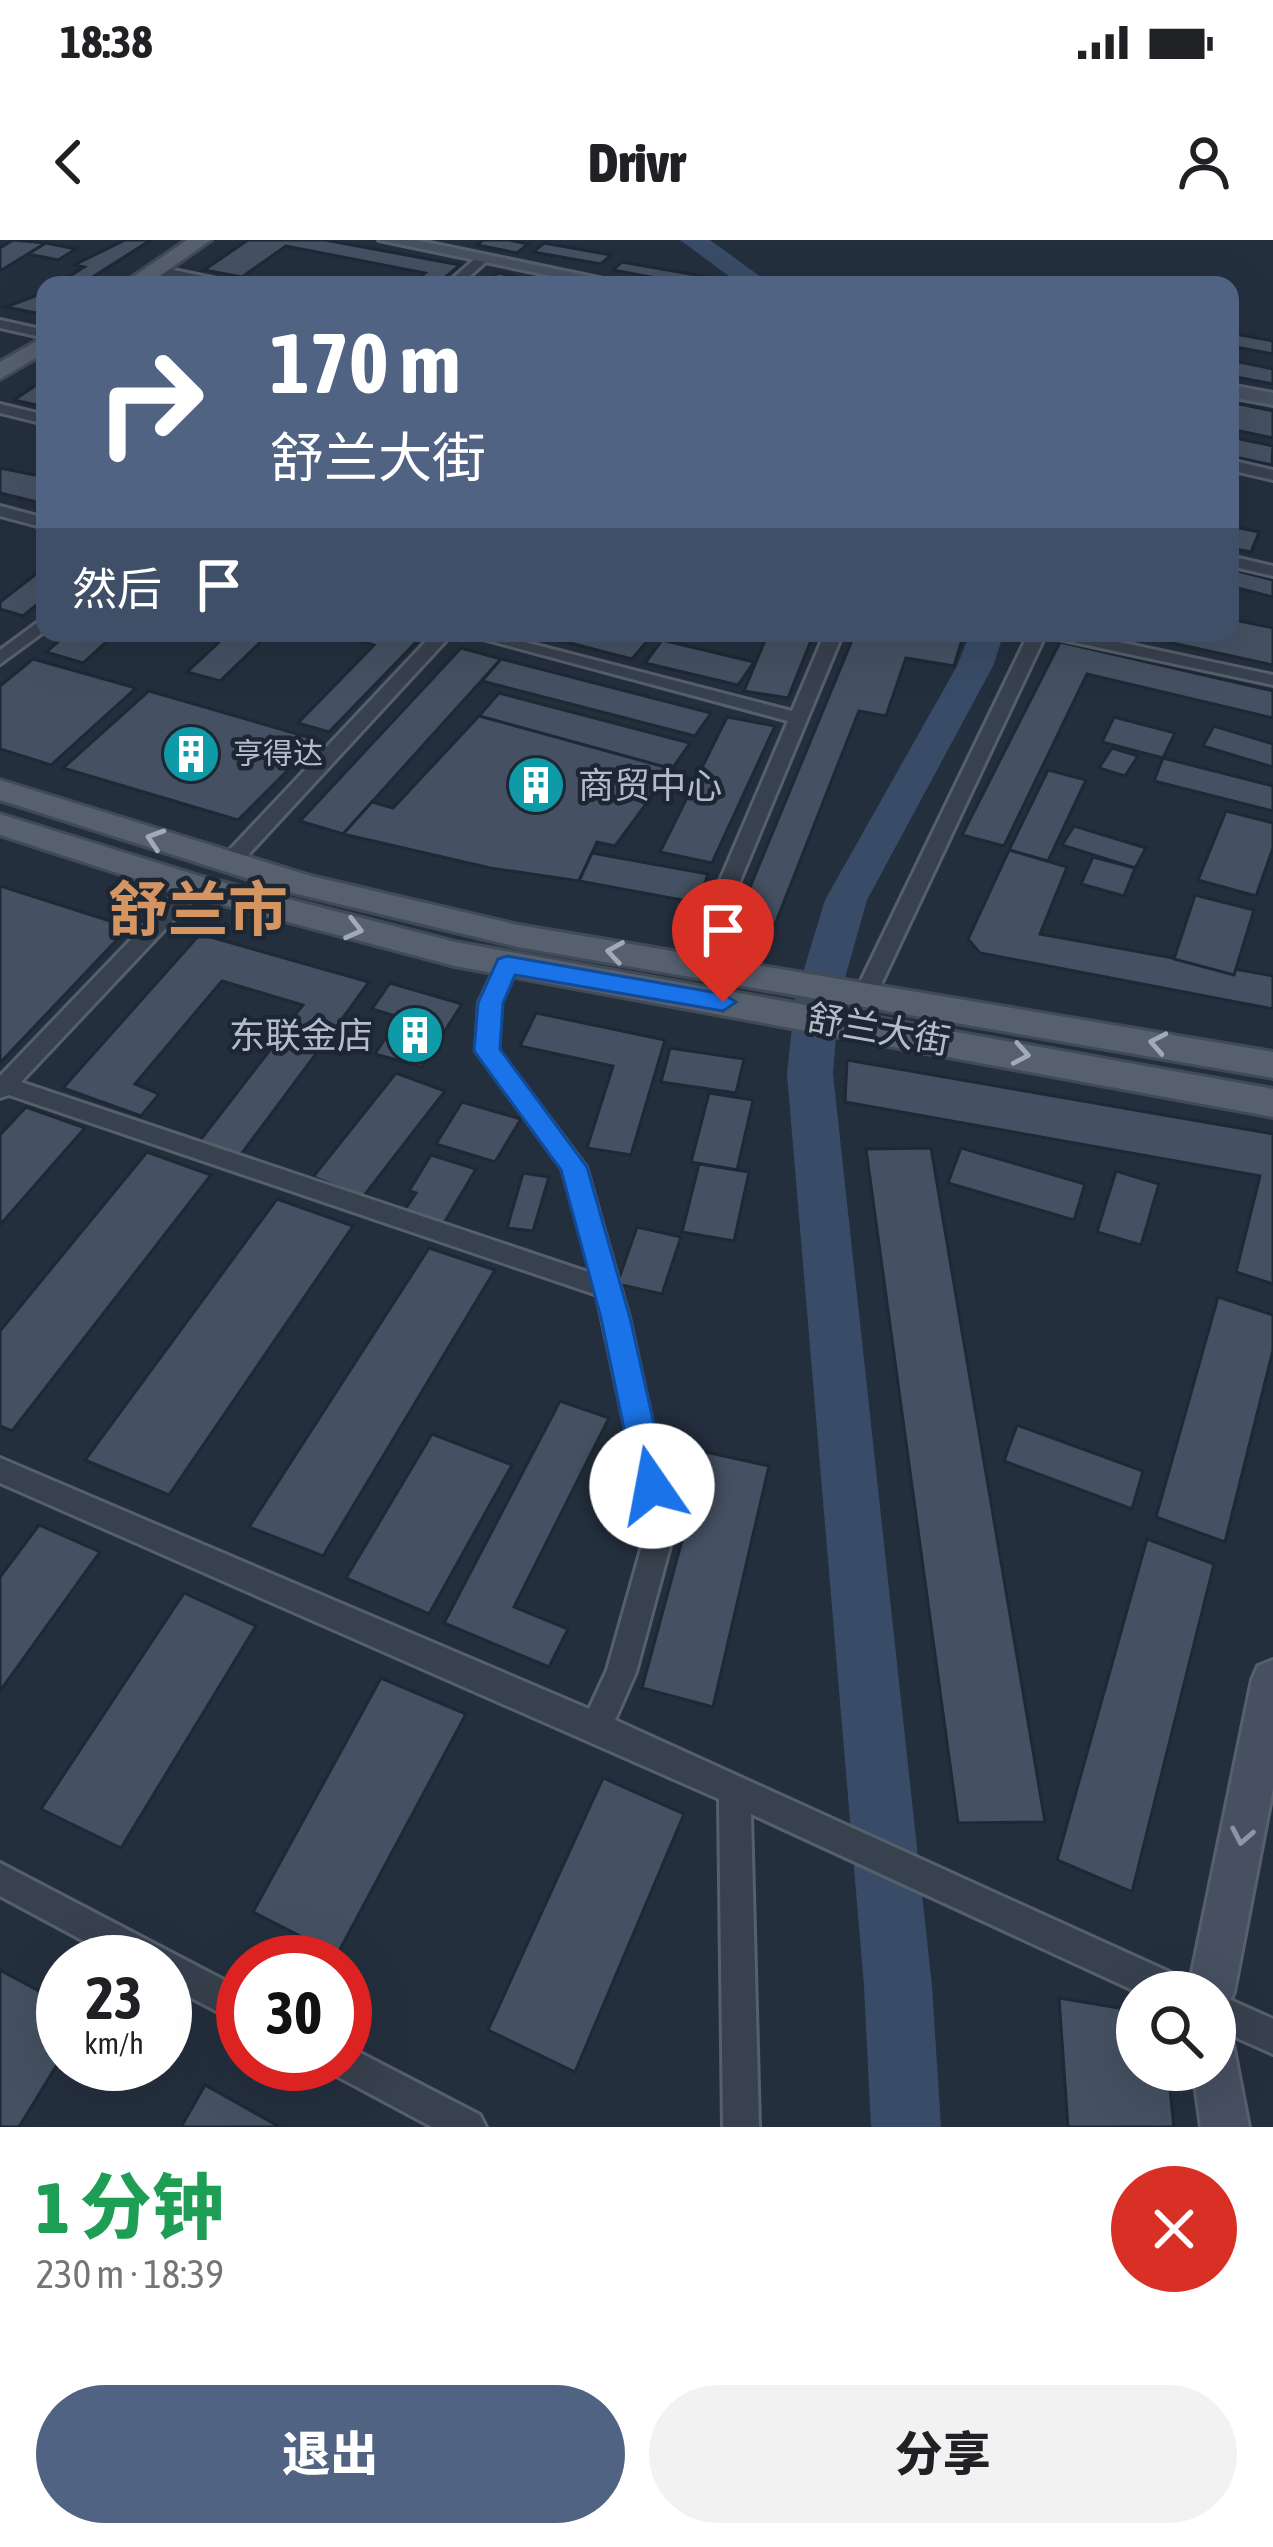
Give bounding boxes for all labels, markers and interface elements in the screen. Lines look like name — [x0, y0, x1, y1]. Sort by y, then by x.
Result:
text: 18:38 — [60, 16, 153, 68]
icon: back — [36, 129, 102, 195]
icon: person — [1171, 129, 1237, 195]
text: Drivr — [588, 132, 685, 193]
text: 170 m — [270, 315, 460, 411]
icon: right — [72, 324, 228, 480]
text: 舒兰大街 — [270, 427, 486, 488]
icon: arrive — [186, 552, 252, 618]
text: 然后 — [72, 563, 162, 615]
building icon: 亨得达 — [160, 723, 222, 785]
place label: 亨得达 — [233, 736, 323, 770]
building icon: 商贸中心 — [505, 754, 567, 816]
place label: 商贸中心 — [578, 764, 722, 806]
one-way arrow — [145, 828, 166, 853]
district label: 舒兰市 — [108, 875, 288, 944]
pin — [672, 879, 774, 1002]
icon: arrive — [690, 897, 756, 963]
one-way arrow — [343, 915, 363, 940]
one-way arrow — [605, 940, 625, 965]
street label: 舒兰大街 — [804, 996, 954, 1062]
building icon: 东联金店 — [384, 1004, 446, 1066]
place label: 东联金店 — [229, 1014, 373, 1056]
one-way arrow — [1148, 1031, 1168, 1057]
one-way arrow — [1010, 1040, 1030, 1066]
position arrow — [589, 1423, 715, 1549]
one-way arrow — [1230, 1826, 1256, 1846]
speed limit sign: 30 — [216, 1935, 372, 2091]
text: 23 — [86, 1963, 142, 2032]
map controls — [1116, 1971, 1236, 2091]
button: search — [1116, 1971, 1236, 2091]
text: km/h — [84, 2026, 144, 2060]
text: 1 分钟 — [36, 2166, 224, 2248]
button: close — [1111, 2166, 1237, 2292]
text: 230 m · 18:39 — [36, 2252, 224, 2296]
button: 退出 — [36, 2385, 625, 2523]
button: 分享 — [649, 2385, 1237, 2523]

